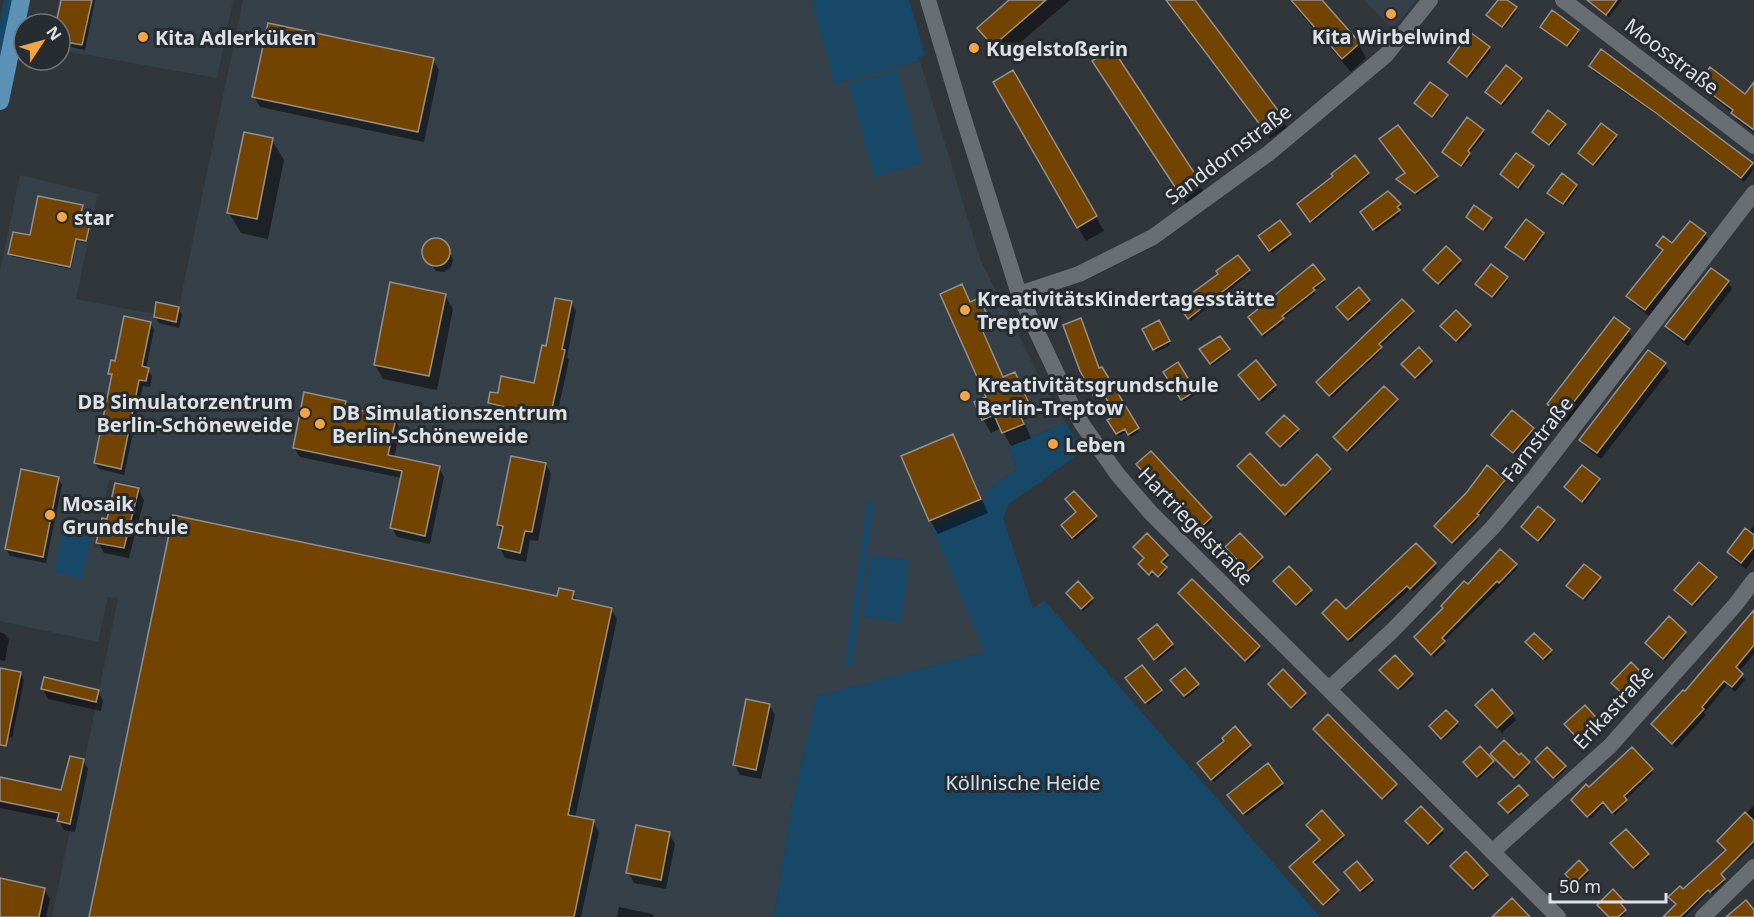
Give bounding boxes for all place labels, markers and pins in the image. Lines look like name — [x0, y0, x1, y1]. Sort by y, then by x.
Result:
marker: Kita Wirbelwind — [1384, 7, 1398, 21]
place label: Kita Wirbelwind — [1312, 23, 1470, 50]
place label: Kita Adlerküken — [155, 24, 316, 51]
marker: Kita Adlerküken — [136, 30, 150, 44]
place label: Kugelstoßerin — [986, 35, 1128, 62]
marker: Kugelstoßerin — [967, 41, 981, 55]
place label: star — [74, 204, 114, 231]
marker: star — [55, 210, 69, 224]
place label: KreativitätsKindertagesstätte Treptow — [977, 285, 1275, 335]
marker: KreativitätsKindertagesstätte Treptow — [958, 303, 972, 317]
place label: Kreativitätsgrundschule Berlin-Treptow — [977, 371, 1219, 421]
place label: DB Simulatorzentrum Berlin-Schöneweide — [77, 388, 293, 438]
marker: Kreativitätsgrundschule Berlin-Treptow — [958, 389, 972, 403]
place label: DB Simulationszentrum Berlin-Schöneweide — [332, 399, 568, 449]
marker: DB Simulatorzentrum Berlin-Schöneweide — [298, 406, 312, 420]
marker: DB Simulationszentrum Berlin-Schöneweide — [313, 417, 327, 431]
place label: Leben — [1065, 431, 1126, 458]
marker: Leben — [1046, 437, 1060, 451]
place label: Mosaik Grundschule — [62, 490, 188, 540]
marker: Mosaik Grundschule — [43, 508, 57, 522]

